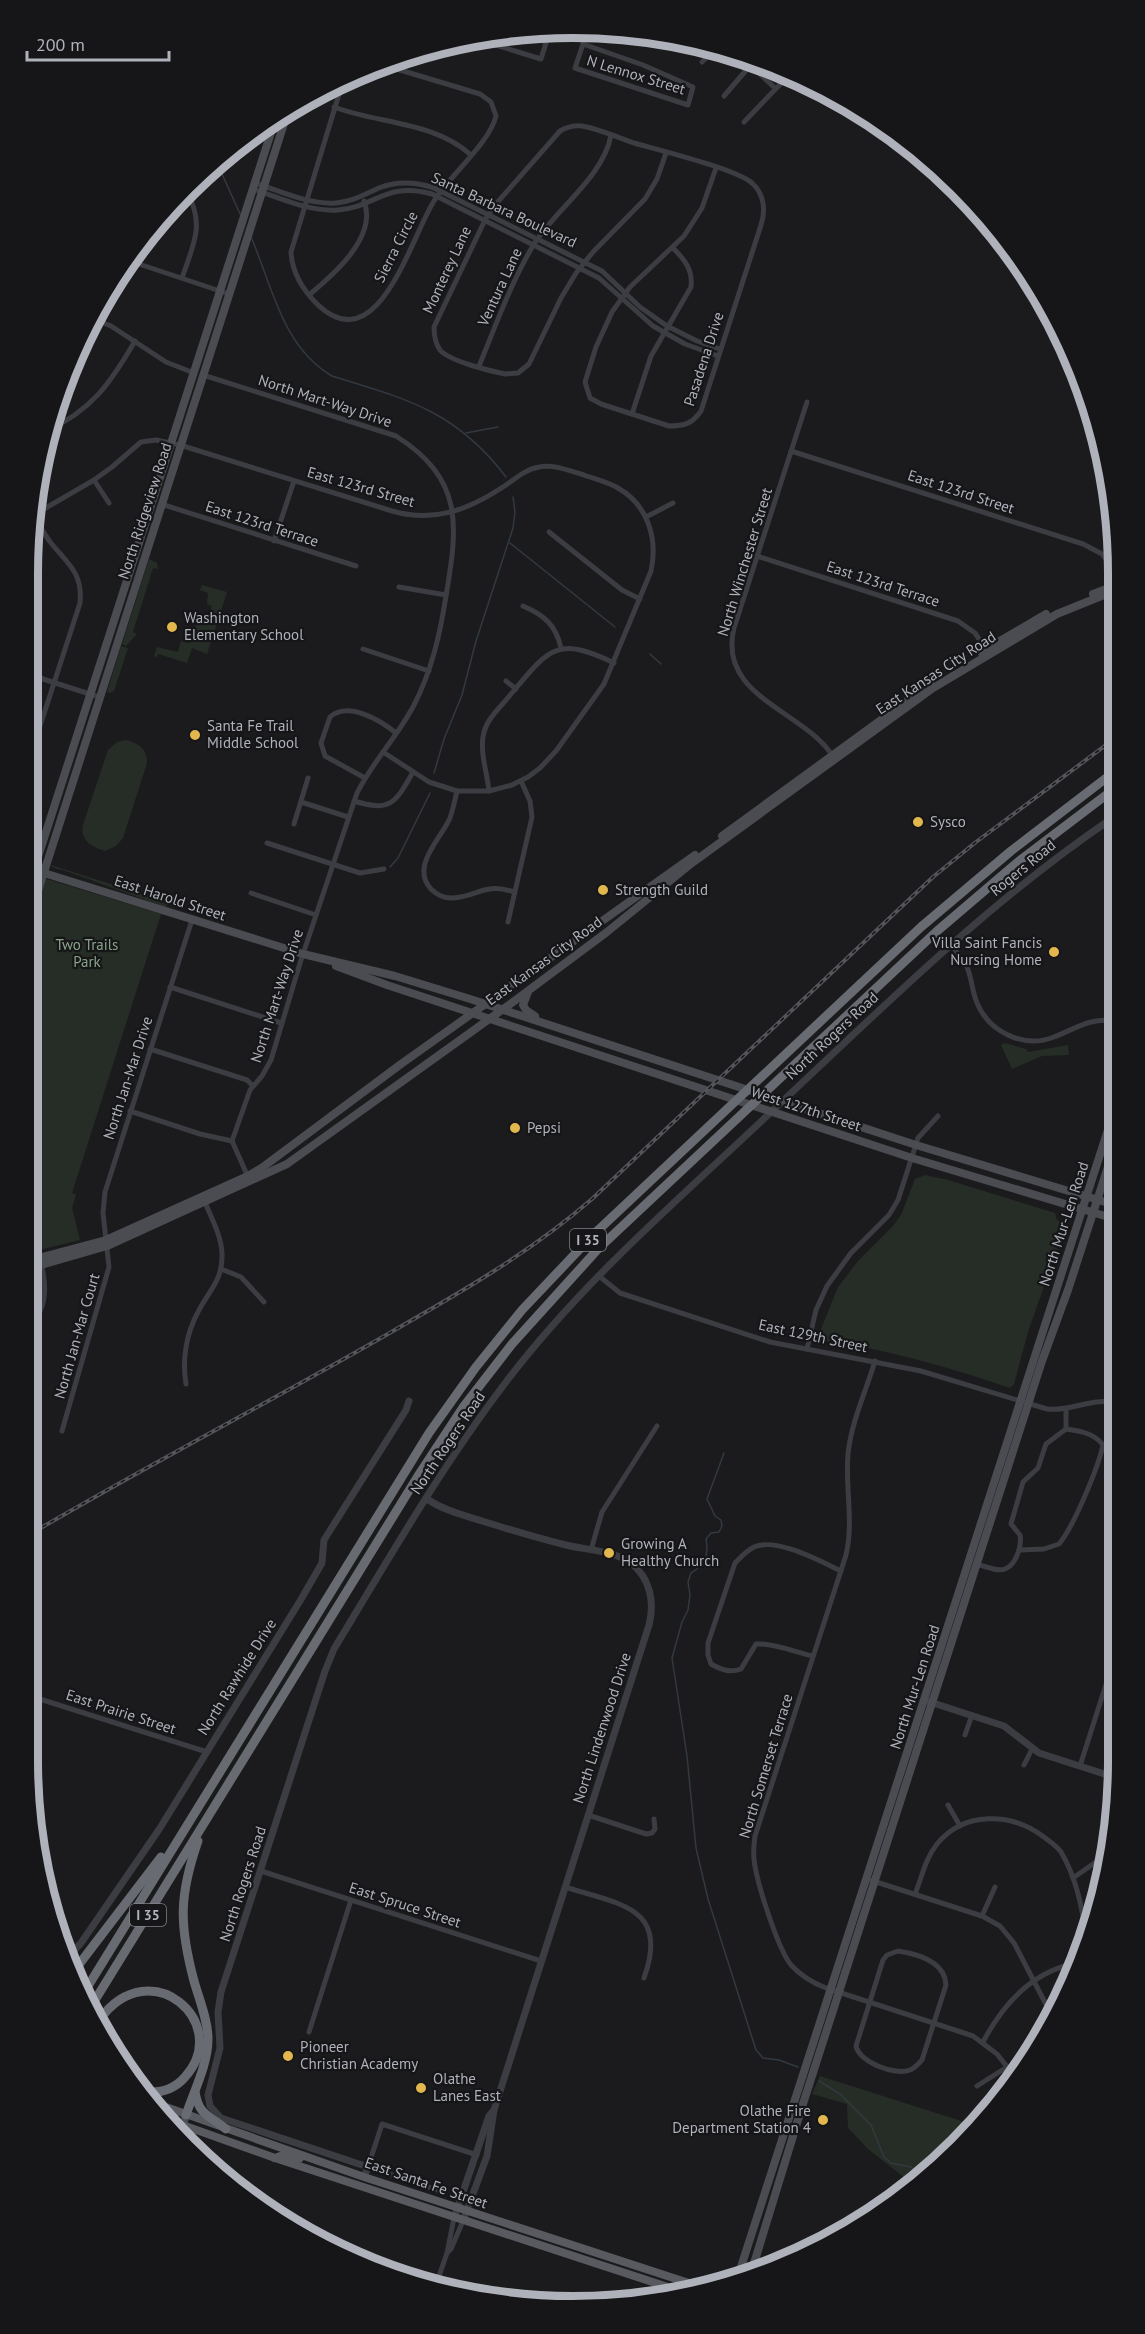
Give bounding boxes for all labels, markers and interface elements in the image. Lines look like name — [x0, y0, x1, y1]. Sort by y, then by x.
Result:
scale bar — [27, 24, 170, 62]
text: 200 m — [36, 33, 85, 56]
street label: N Lennox Street — [584, 50, 688, 99]
street label: Santa Barbara Boulevard — [429, 168, 580, 252]
street label: Sierra Circle — [369, 208, 422, 286]
street label: Monterey Lane — [418, 223, 475, 316]
street label: Ventura Lane — [473, 245, 526, 330]
street label: Pasadena Drive — [679, 309, 728, 408]
street label: North Mart-Way Drive — [256, 370, 394, 431]
street label: North Ridgeview Road — [113, 440, 176, 582]
street label: East 123rd Street — [305, 462, 417, 511]
street label: East 123rd Street — [905, 465, 1017, 518]
street label: North Winchester Street — [713, 485, 776, 638]
street label: East 123rd Terrace — [203, 496, 321, 551]
street label: East 123rd Terrace — [824, 556, 942, 611]
place label: Washington Elementary School — [184, 608, 304, 644]
marker: Washington Elementary School — [165, 620, 179, 634]
street label: East Kansas City Road — [872, 627, 999, 718]
place label: Santa Fe Trail Middle School — [207, 716, 299, 752]
marker: Santa Fe Trail Middle School — [188, 728, 202, 742]
place label: Sysco — [930, 812, 966, 831]
marker: Sysco — [911, 815, 925, 829]
street label: Rogers Road — [986, 835, 1059, 900]
street label: East Harold Street — [112, 871, 228, 925]
place label: Strength Guild — [615, 880, 708, 899]
marker: Strength Guild — [596, 883, 610, 897]
street label: East Kansas City Road — [482, 912, 606, 1009]
street label: North Mart-Way Drive — [246, 927, 307, 1065]
place label: Villa Saint Fancis Nursing Home — [931, 933, 1042, 969]
park label: Two Trails Park — [56, 935, 118, 971]
marker: Villa Saint Fancis Nursing Home — [1047, 945, 1061, 959]
street label: North Rogers Road — [781, 988, 882, 1084]
street label: North Jan-Mar Drive — [99, 1014, 156, 1142]
street label: West 127th Street — [749, 1082, 864, 1135]
place label: Pepsi — [527, 1118, 561, 1137]
marker: Pepsi — [508, 1121, 522, 1135]
street label: North Mur-Len Road — [1034, 1159, 1093, 1289]
road number: I 35 — [570, 1229, 606, 1251]
street label: North Jan-Mar Court — [50, 1271, 104, 1401]
street label: East 129th Street — [757, 1315, 869, 1356]
street label: North Rogers Road — [406, 1388, 489, 1498]
place label: Growing A Healthy Church — [621, 1534, 719, 1570]
marker: Growing A Healthy Church — [602, 1546, 616, 1560]
street label: North Rawhide Drive — [193, 1615, 280, 1738]
street label: North Mur-Len Road — [885, 1622, 944, 1752]
street label: North Lindenwood Drive — [568, 1650, 635, 1806]
street label: East Prairie Street — [64, 1685, 178, 1738]
street label: North Somerset Terrace — [734, 1691, 797, 1840]
street label: North Rogers Road — [215, 1824, 270, 1944]
street label: East Spruce Street — [347, 1877, 463, 1932]
road number: I 35 — [130, 1904, 166, 1926]
place label: Pioneer Christian Academy — [300, 2037, 418, 2073]
marker: Pioneer Christian Academy — [281, 2049, 295, 2063]
place label: Olathe Lanes East — [433, 2069, 501, 2105]
marker: Olathe Lanes East — [414, 2081, 428, 2095]
place label: Olathe Fire Department Station 4 — [672, 2101, 811, 2137]
marker: Olathe Fire Department Station 4 — [816, 2113, 830, 2127]
street label: East Santa Fe Street — [362, 2153, 490, 2212]

